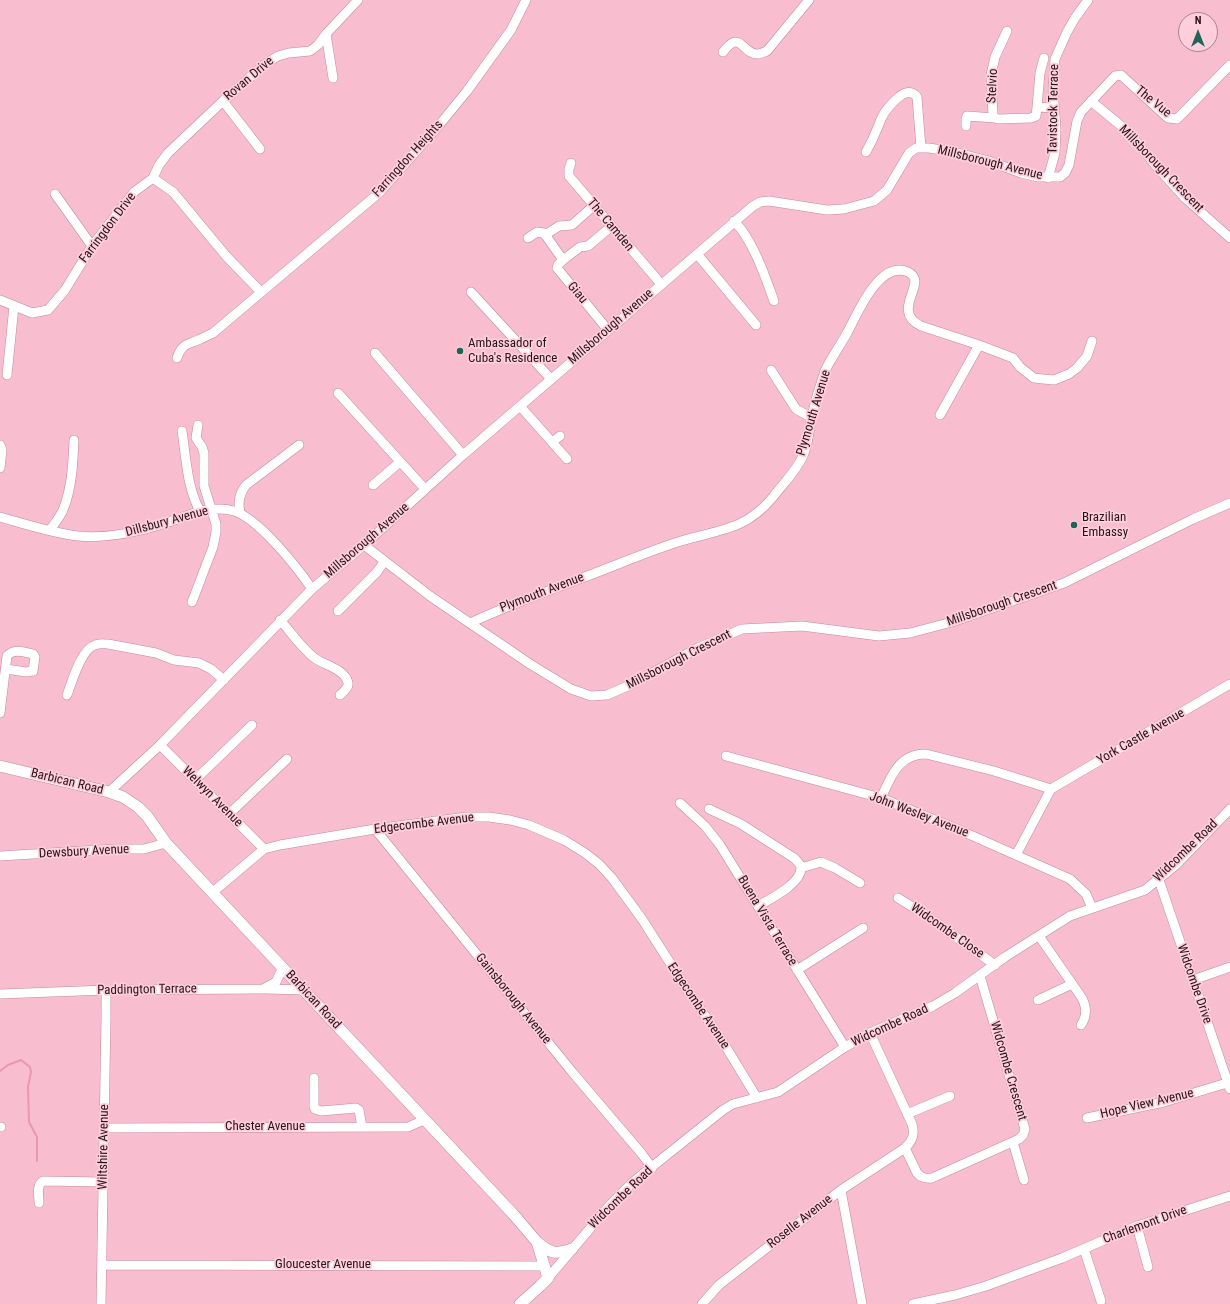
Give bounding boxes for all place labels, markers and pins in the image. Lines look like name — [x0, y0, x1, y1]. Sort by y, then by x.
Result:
place label: Ambassador of Cuba's Residence — [468, 336, 557, 367]
marker: Ambassador of Cuba's Residence — [455, 346, 465, 356]
place label: Brazilian Embassy — [1082, 510, 1128, 541]
marker: Brazilian Embassy — [1069, 520, 1079, 530]

